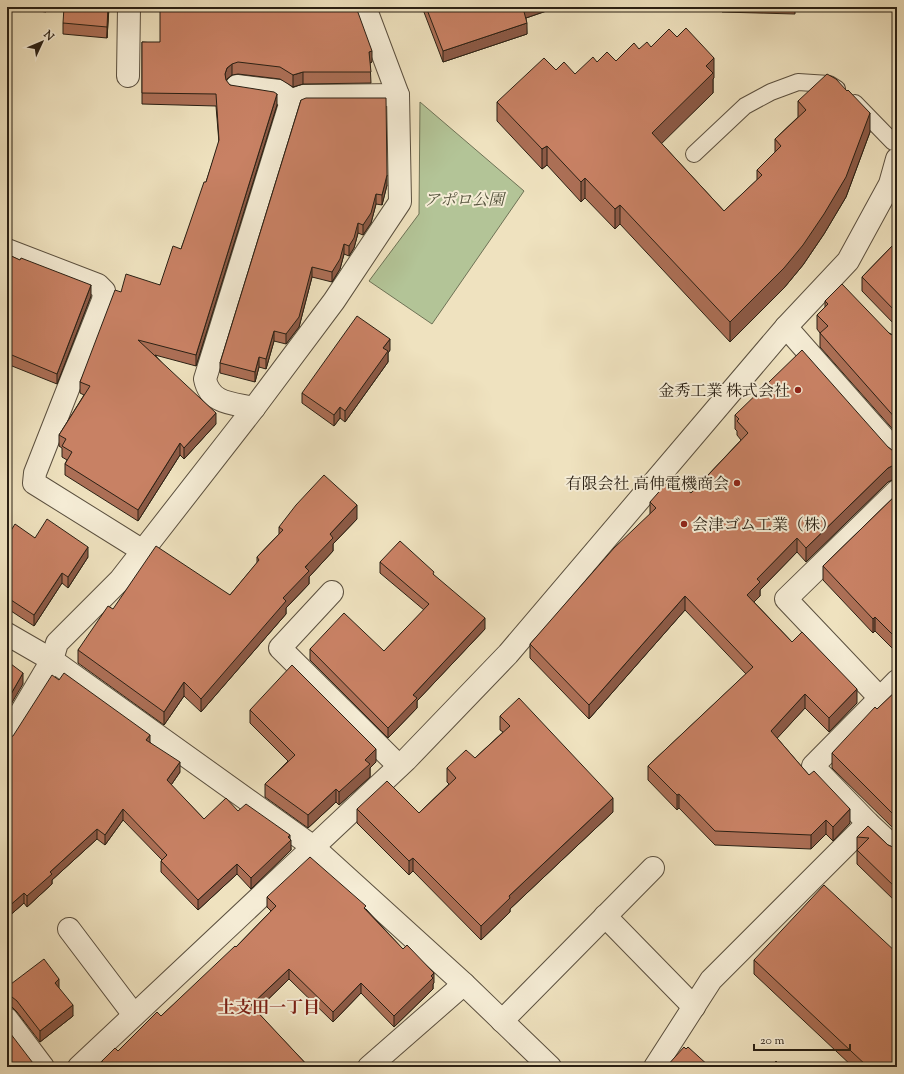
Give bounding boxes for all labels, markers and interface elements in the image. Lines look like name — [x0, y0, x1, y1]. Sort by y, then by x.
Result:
north arrow — [22, 22, 62, 62]
text: N — [39, 26, 57, 45]
park label: アポロ公園 — [424, 190, 507, 213]
place label: 金秀工業 株式会社 — [659, 381, 790, 404]
marker: 金秀工業 株式会社 — [793, 385, 803, 395]
place label: 有限会社 高伸電機商会 — [566, 474, 729, 497]
marker: 有限会社 高伸電機商会 — [732, 478, 742, 488]
place label: 会津ゴム工業（株） — [692, 515, 836, 538]
marker: 会津ゴム工業（株） — [679, 519, 689, 529]
district label: 土支田一丁目 — [218, 997, 320, 1021]
scale bar — [754, 1026, 850, 1052]
text: 20 m — [760, 1032, 785, 1050]

